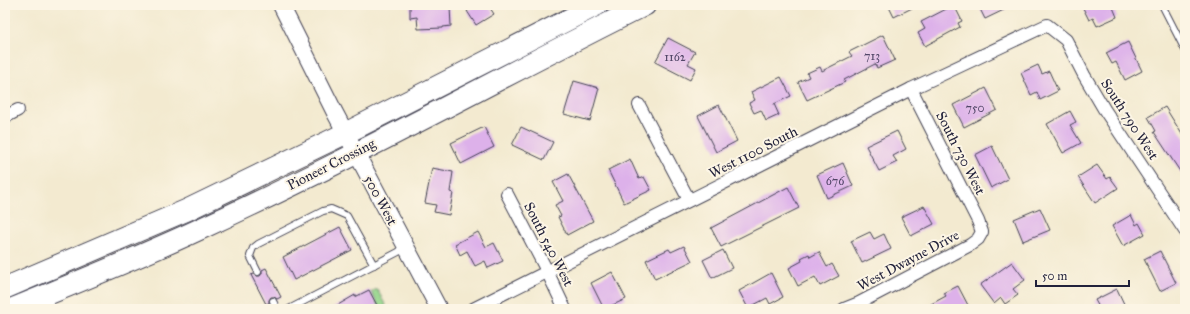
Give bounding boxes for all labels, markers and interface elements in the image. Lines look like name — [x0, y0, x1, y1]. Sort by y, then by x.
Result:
house number: 713 — [864, 49, 880, 63]
house number: 1162 — [664, 50, 686, 64]
street label: South 790 West — [1097, 76, 1162, 163]
house number: 750 — [966, 101, 984, 115]
street label: South 730 West — [932, 109, 989, 198]
street label: West 1100 South — [706, 123, 801, 182]
street label: Pioneer Crossing — [284, 135, 378, 194]
street label: 500 West — [360, 172, 401, 228]
house number: 676 — [826, 174, 845, 188]
street label: South 540 West — [520, 199, 577, 289]
street label: West Dwayne Drive — [854, 226, 962, 294]
scale bar — [1036, 262, 1129, 288]
text: 50 m — [1042, 269, 1067, 283]

